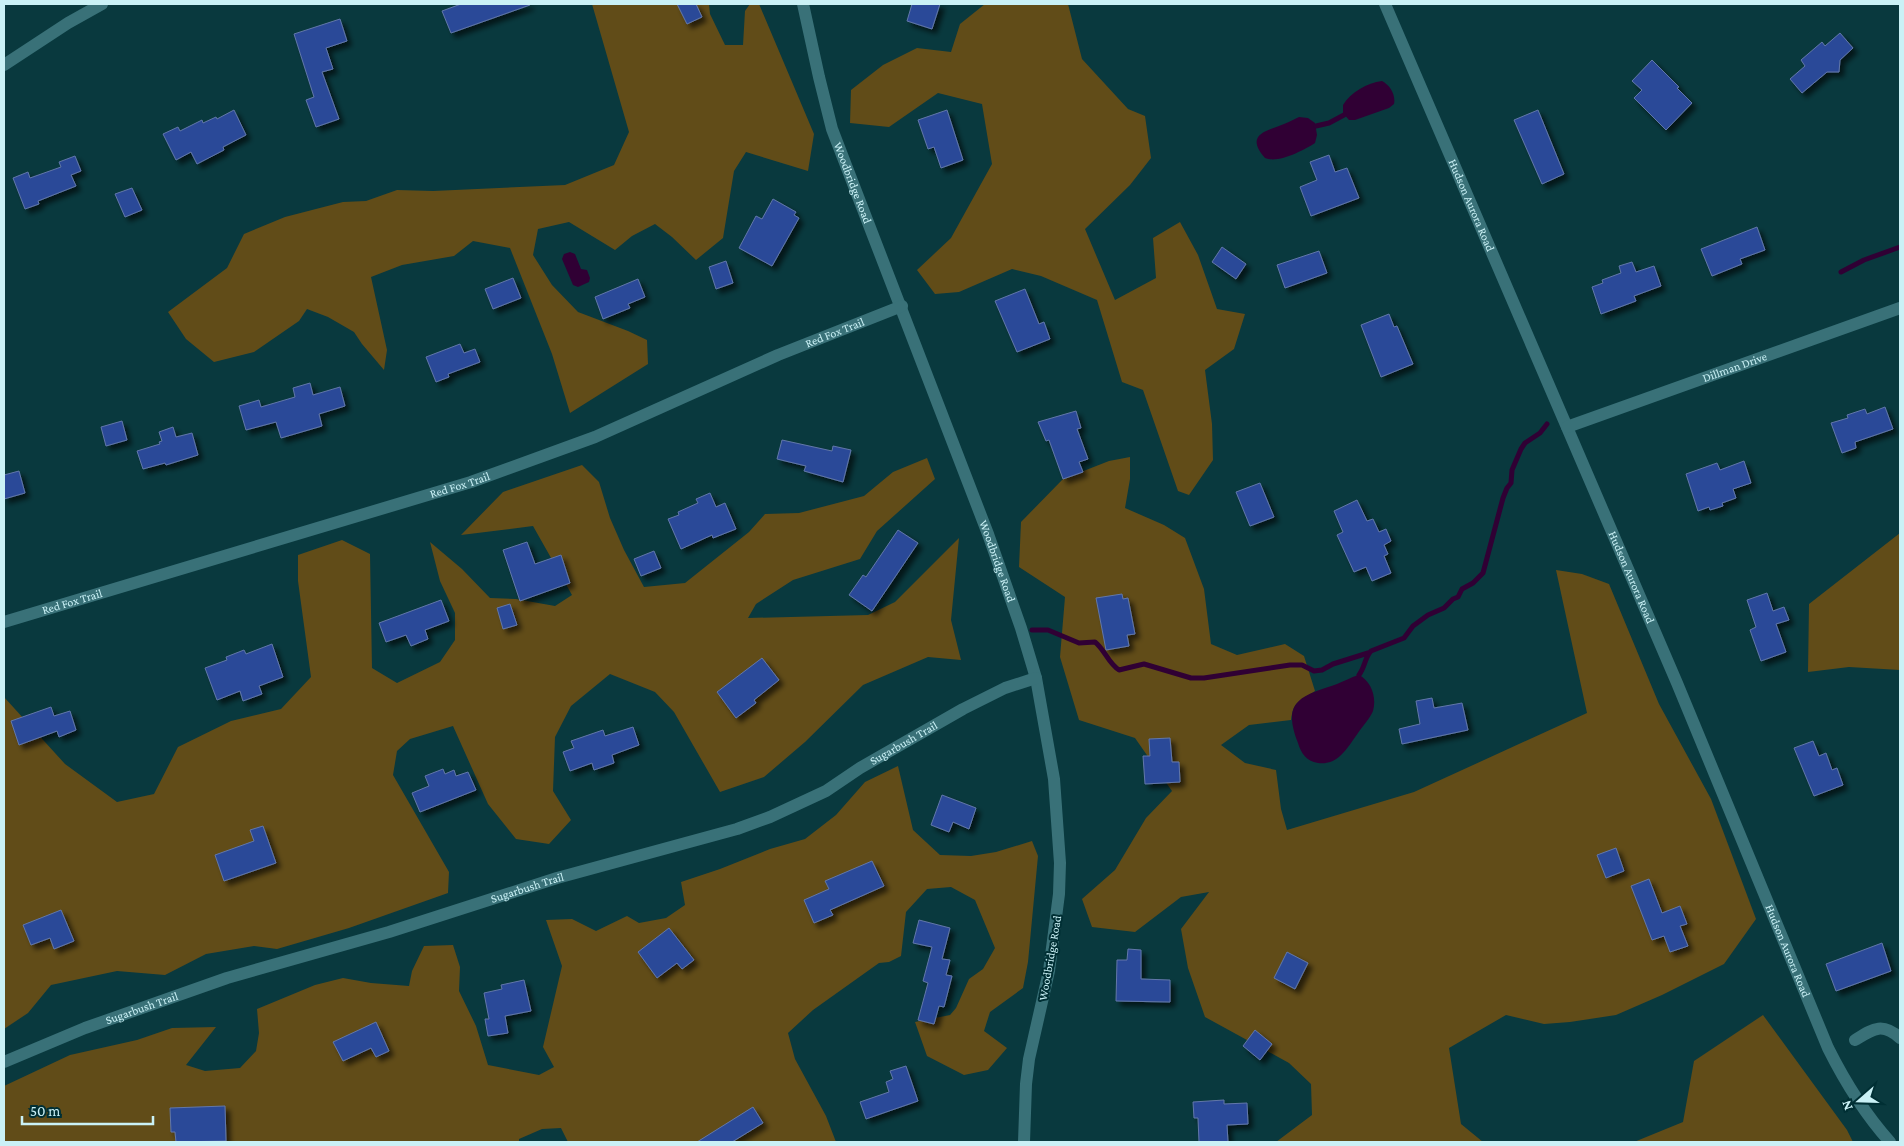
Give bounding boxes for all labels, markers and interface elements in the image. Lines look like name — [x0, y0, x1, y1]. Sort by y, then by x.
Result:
street label: Woodbridge Road — [831, 140, 875, 226]
street label: Hudson Aurora Road — [1445, 157, 1498, 254]
street label: Red Fox Trail — [803, 315, 866, 351]
street label: Dillman Drive — [1700, 349, 1769, 385]
street label: Red Fox Trail — [428, 469, 492, 501]
street label: Woodbridge Road — [976, 518, 1019, 605]
street label: Hudson Aurora Road — [1605, 529, 1658, 626]
street label: Red Fox Trail — [40, 586, 104, 617]
street label: Sugarbush Trail — [867, 718, 940, 768]
street label: Sugarbush Trail — [489, 869, 565, 906]
street label: Hudson Aurora Road — [1762, 902, 1813, 1000]
street label: Woodbridge Road — [1036, 914, 1064, 1002]
street label: Sugarbush Trail — [104, 989, 180, 1027]
north arrow — [1834, 1076, 1884, 1126]
scale bar — [22, 1094, 154, 1126]
text: N — [1837, 1098, 1856, 1113]
text: 50 m — [30, 1103, 60, 1119]

